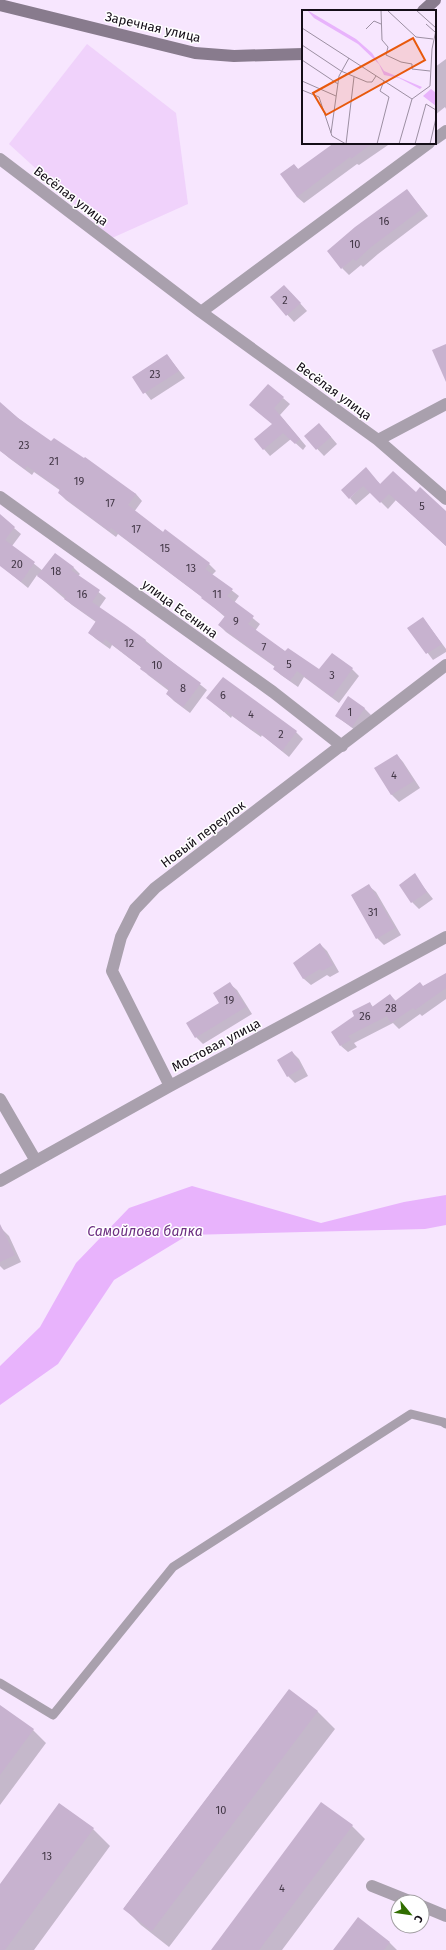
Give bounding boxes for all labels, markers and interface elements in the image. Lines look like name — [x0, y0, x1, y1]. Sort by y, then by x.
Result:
street label: Заречная улица — [104, 9, 202, 45]
inset map — [302, 10, 436, 144]
street label: Весёлая улица — [31, 163, 111, 229]
house number: 16 — [379, 215, 389, 228]
house number: 10 — [350, 238, 360, 251]
house number: 2 — [282, 294, 288, 307]
street label: Весёлая улица — [293, 359, 375, 423]
house number: 23 — [150, 368, 160, 381]
house number: 23 — [19, 439, 29, 452]
house number: 21 — [49, 455, 59, 468]
house number: 19 — [74, 475, 84, 488]
house number: 17 — [105, 497, 115, 510]
house number: 5 — [419, 500, 425, 513]
house number: 17 — [131, 523, 141, 536]
house number: 15 — [160, 542, 171, 555]
house number: 20 — [11, 558, 23, 571]
house number: 13 — [186, 562, 196, 575]
house number: 18 — [51, 565, 61, 578]
street label: улица Есенина — [139, 577, 221, 641]
house number: 16 — [77, 588, 87, 601]
house number: 11 — [212, 588, 222, 601]
house number: 9 — [233, 615, 239, 628]
house number: 12 — [124, 637, 134, 650]
house number: 7 — [262, 641, 267, 654]
house number: 5 — [286, 658, 292, 671]
house number: 10 — [152, 659, 162, 672]
house number: 3 — [329, 669, 335, 682]
house number: 8 — [180, 682, 186, 695]
house number: 6 — [220, 689, 226, 702]
house number: 1 — [348, 706, 352, 719]
house number: 4 — [248, 708, 254, 721]
house number: 2 — [278, 728, 284, 741]
house number: 4 — [391, 769, 397, 782]
street label: Новый переулок — [158, 797, 248, 871]
house number: 31 — [368, 906, 378, 919]
house number: 19 — [224, 994, 234, 1007]
house number: 28 — [385, 1002, 397, 1015]
house number: 26 — [359, 1010, 371, 1023]
street label: Мостовая улица — [169, 1015, 263, 1075]
water label: Самойлова балка — [87, 1223, 203, 1240]
house number: 10 — [216, 1804, 226, 1817]
house number: 13 — [42, 1850, 52, 1863]
house number: 4 — [279, 1882, 285, 1895]
north arrow — [390, 1894, 430, 1934]
text: С — [411, 1913, 426, 1925]

